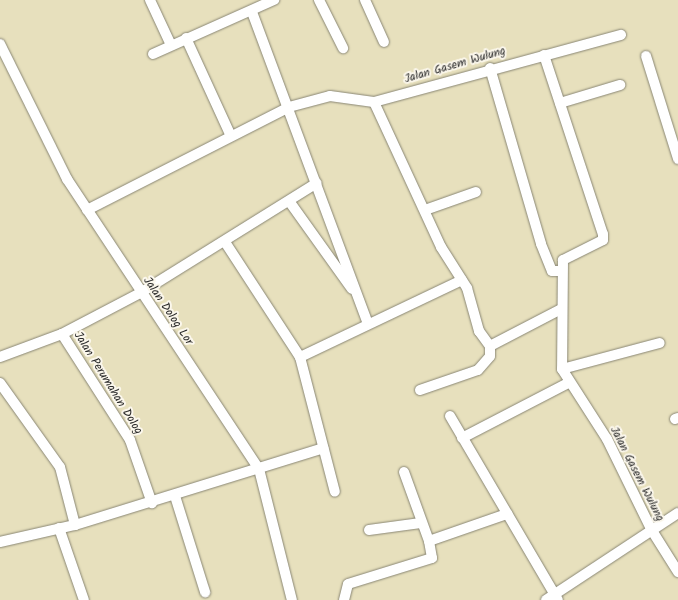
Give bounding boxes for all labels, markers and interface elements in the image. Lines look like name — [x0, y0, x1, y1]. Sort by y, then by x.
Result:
street label: Jalan Gasem Wulung — [403, 44, 507, 86]
street label: Jalan Dolog Lor — [140, 274, 196, 348]
street label: Jalan Perumahan Dolog — [71, 329, 145, 437]
street label: Jalan Gasem Wulung — [607, 424, 667, 524]

